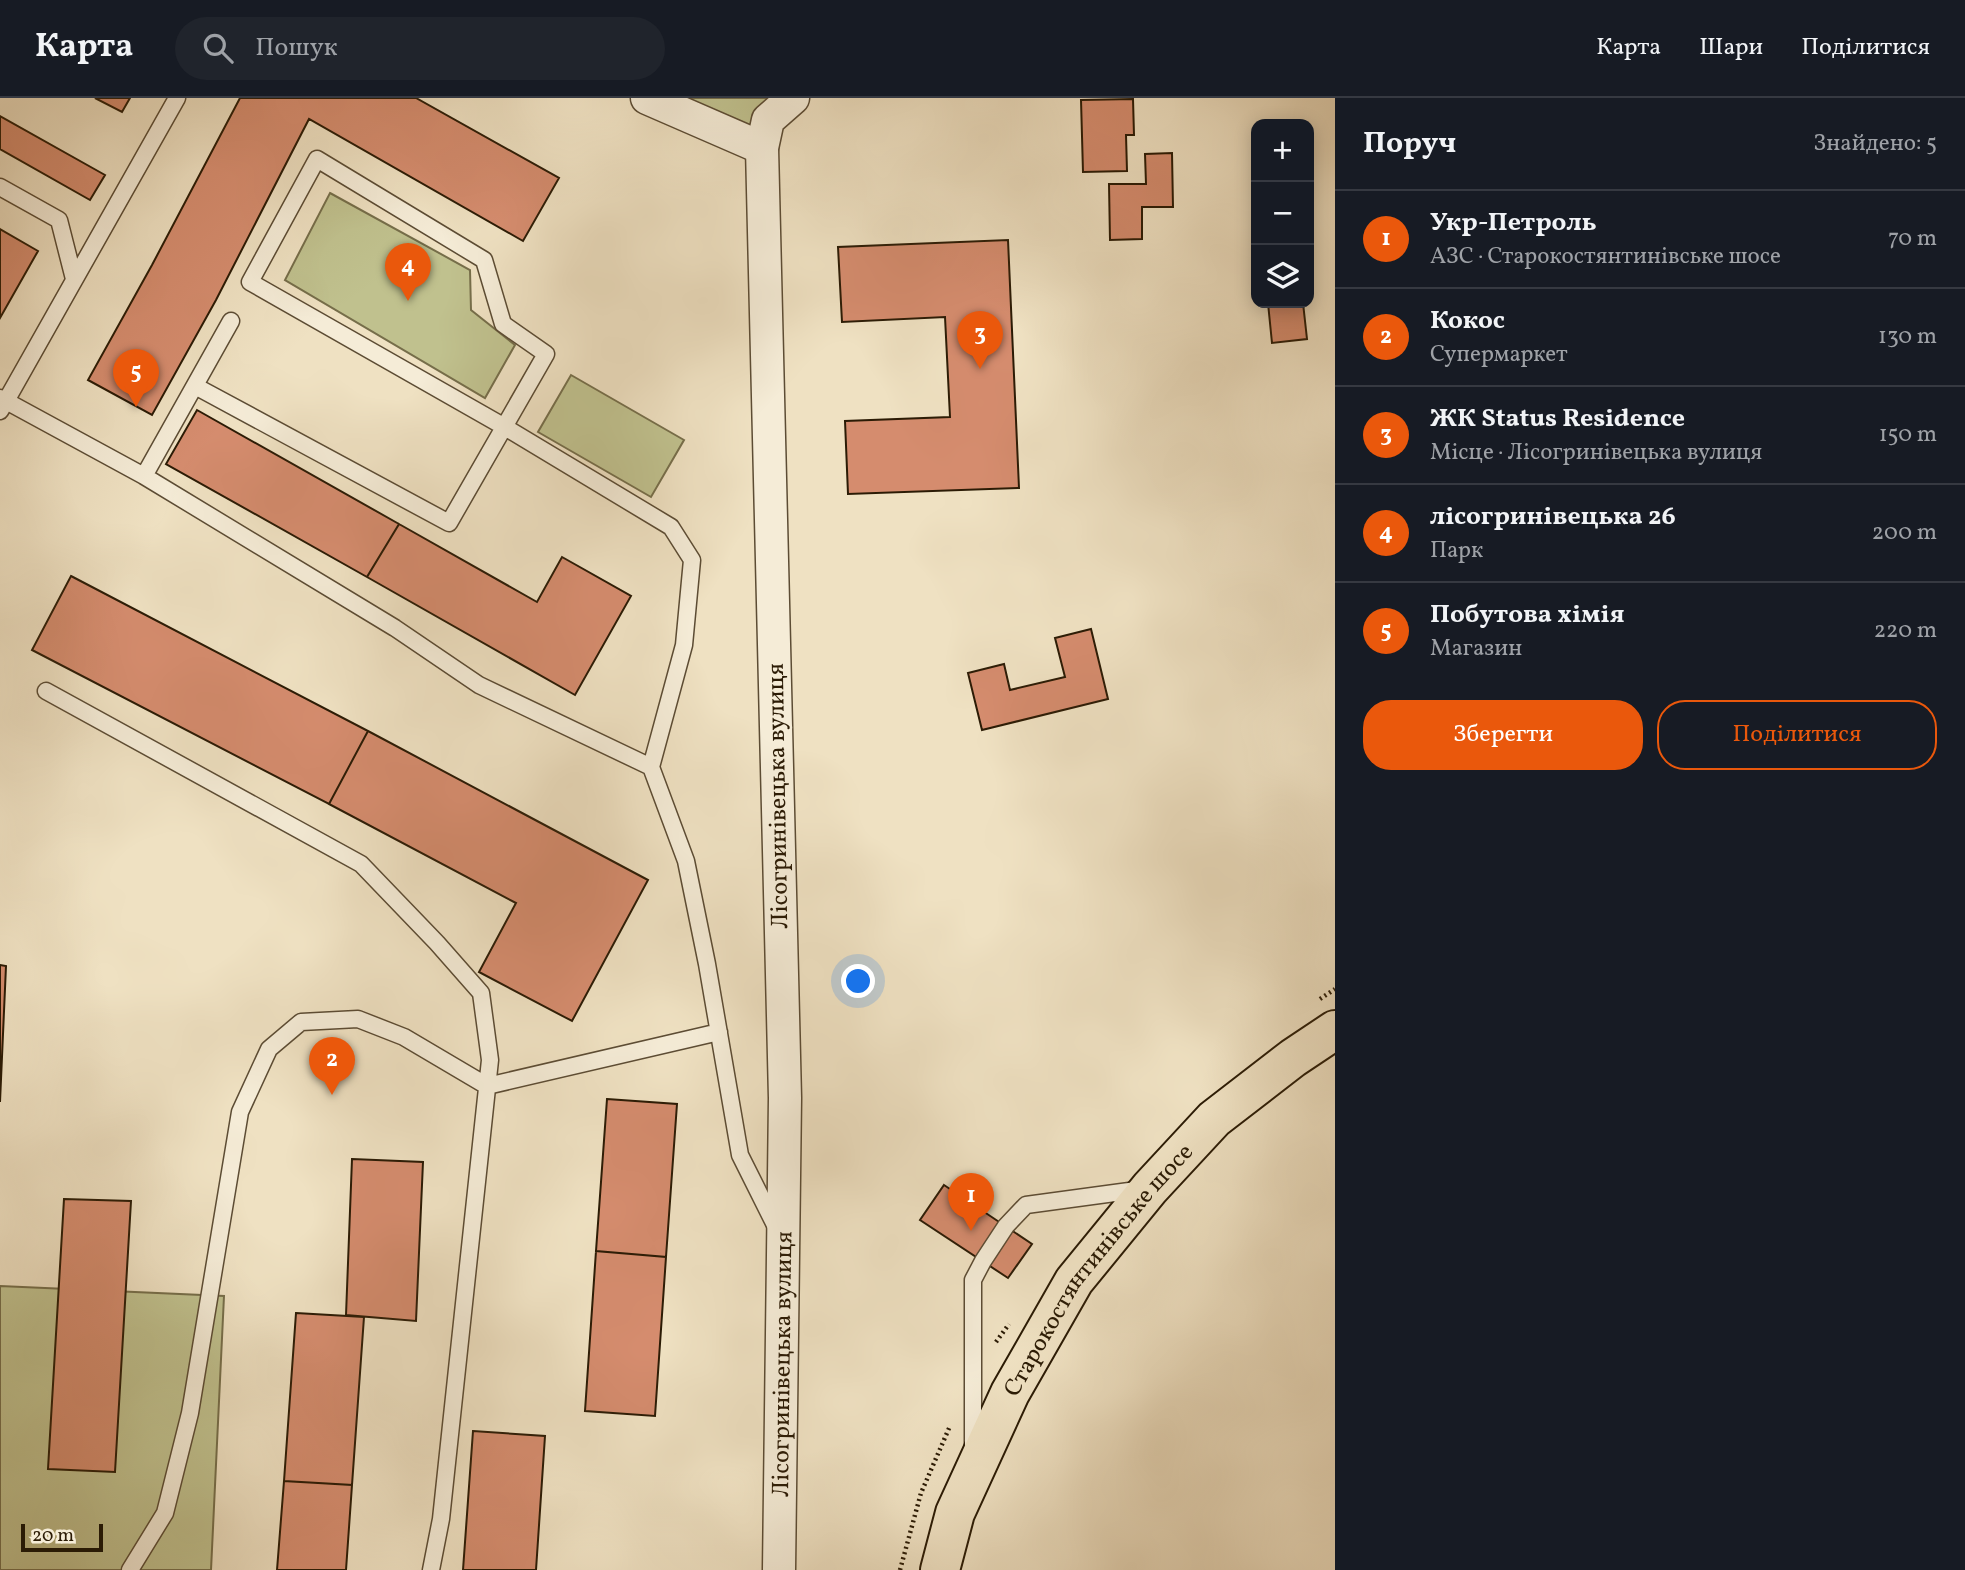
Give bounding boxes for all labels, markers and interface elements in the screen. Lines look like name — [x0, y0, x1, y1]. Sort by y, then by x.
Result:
search box — [175, 17, 665, 80]
text: Карта — [35, 25, 133, 71]
icon: search — [199, 29, 237, 67]
text: Пошук — [255, 30, 338, 66]
text: Карта — [1596, 31, 1661, 65]
text: Шари — [1699, 31, 1763, 65]
text: Поділитися — [1801, 31, 1930, 65]
map controls — [1251, 119, 1314, 308]
button: + — [1251, 119, 1314, 182]
text: Поруч — [1363, 123, 1456, 165]
text: Знайдено: 5 — [1813, 128, 1937, 160]
button: − — [1251, 182, 1314, 245]
text: Укр-Петроль — [1430, 205, 1597, 241]
text: 1 — [1381, 223, 1391, 255]
text: 70 m — [1888, 223, 1937, 255]
text: АЗС · Старокостянтинівське шосе — [1430, 241, 1781, 273]
pin: 4 — [385, 243, 431, 301]
button: layers — [1251, 245, 1314, 308]
text: Кокос — [1430, 303, 1505, 339]
pin: 3 — [957, 311, 1003, 369]
text: 2 — [1380, 321, 1392, 353]
text: 130 m — [1878, 321, 1937, 353]
text: Супермаркет — [1430, 339, 1568, 371]
pin: 5 — [113, 349, 159, 407]
text: ЖК Status Residence — [1430, 401, 1685, 437]
text: 3 — [1380, 419, 1392, 451]
text: 150 m — [1879, 419, 1937, 451]
text: Місце · Лісогринівецька вулиця — [1430, 437, 1762, 469]
text: лісогринівецька 26 — [1430, 499, 1676, 535]
text: 4 — [1379, 517, 1393, 549]
text: 200 m — [1872, 517, 1937, 549]
text: Парк — [1430, 535, 1483, 567]
text: Побутова хімія — [1430, 597, 1625, 633]
text: 5 — [1380, 615, 1392, 647]
text: 220 m — [1874, 615, 1937, 647]
text: Магазин — [1430, 633, 1522, 665]
street label: Лісогринівецька вулиця — [760, 663, 798, 929]
button: Зберегти — [1363, 700, 1643, 770]
button: Поділитися — [1657, 700, 1937, 770]
your location — [841, 964, 875, 998]
pin: 2 — [309, 1037, 355, 1095]
street label: Старокостянтинівське шосе — [996, 1137, 1202, 1403]
pin: 1 — [948, 1173, 994, 1231]
street label: Лісогринівецька вулиця — [765, 1231, 802, 1497]
scale bar — [21, 1521, 103, 1553]
text: 20 m — [32, 1523, 74, 1549]

